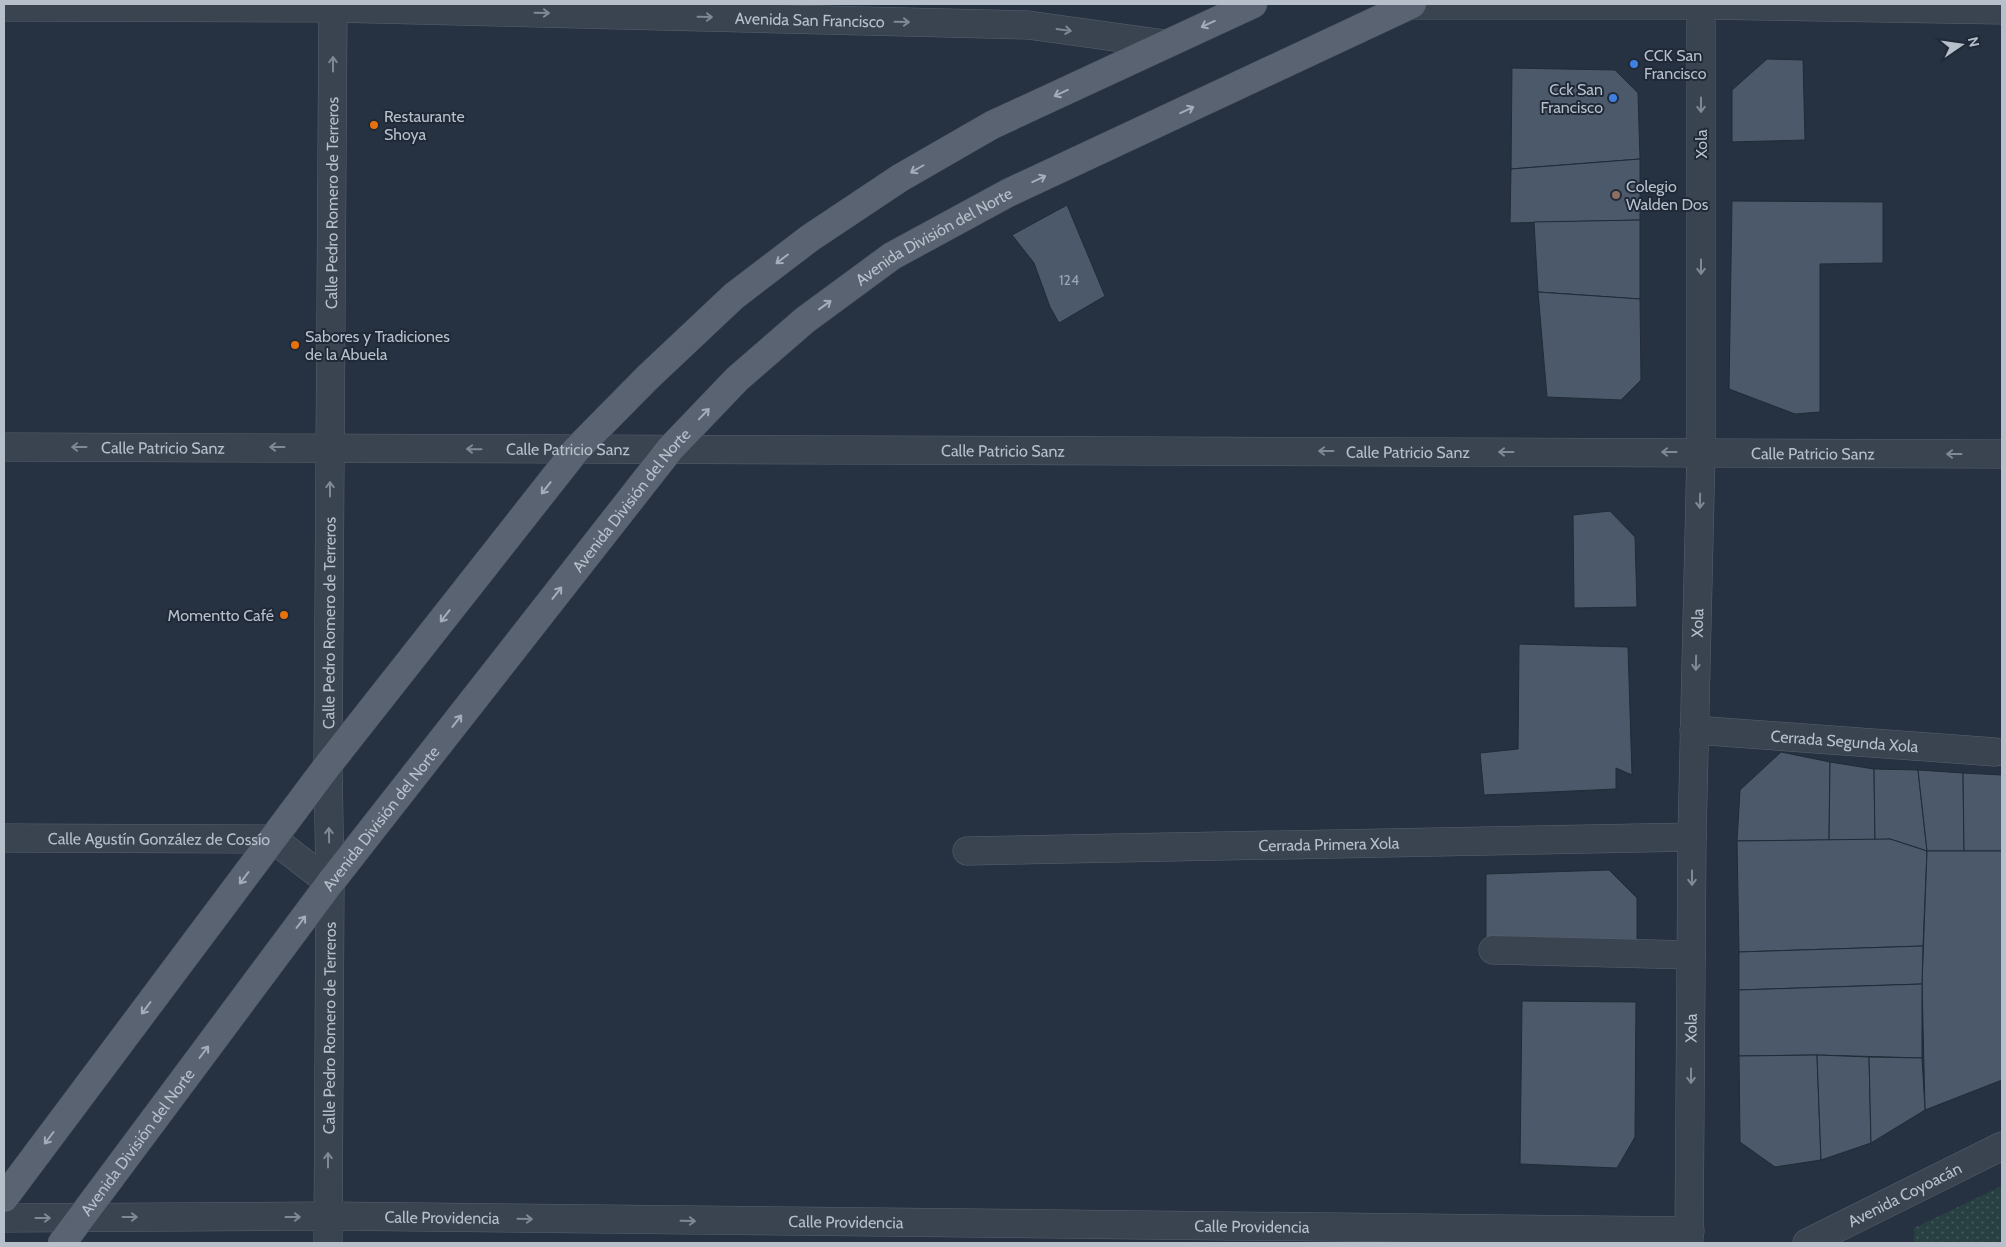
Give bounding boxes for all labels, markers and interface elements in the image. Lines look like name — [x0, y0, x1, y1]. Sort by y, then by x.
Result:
one-way arrow — [534, 8, 550, 18]
street label: Avenida San Francisco — [735, 8, 885, 31]
one-way arrow — [696, 12, 713, 22]
one-way arrow — [894, 17, 910, 27]
one-way arrow — [1201, 20, 1216, 30]
north arrow — [1936, 20, 1986, 70]
one-way arrow — [1056, 25, 1072, 35]
text: N — [1964, 35, 1984, 49]
place label: CCK San Francisco — [1644, 46, 1707, 83]
one-way arrow — [328, 56, 338, 72]
marker: CCK San Francisco — [1628, 58, 1640, 70]
place label: Cck San Francisco — [1541, 80, 1603, 117]
one-way arrow — [1054, 89, 1069, 98]
marker: Cck San Francisco — [1607, 92, 1619, 104]
street label: Calle Pedro Romero de Terreros — [321, 96, 342, 309]
one-way arrow — [1696, 96, 1706, 113]
one-way arrow — [1179, 105, 1194, 114]
place label: Restaurante Shoya — [384, 107, 465, 144]
marker: Restaurante Shoya — [368, 119, 380, 131]
street label: Xola — [1692, 129, 1711, 159]
one-way arrow — [911, 164, 925, 174]
one-way arrow — [1032, 173, 1047, 183]
place label: Colegio Walden Dos — [1626, 177, 1709, 214]
street label: Avenida División del Norte — [852, 183, 1015, 289]
marker: Colegio Walden Dos — [1610, 189, 1622, 201]
one-way arrow — [775, 254, 789, 264]
one-way arrow — [1696, 259, 1706, 275]
house number: 124 — [1059, 271, 1079, 289]
one-way arrow — [818, 300, 831, 311]
place label: Sabores y Tradiciones de la Abuela — [305, 327, 450, 364]
marker: Sabores y Tradiciones de la Abuela — [289, 339, 301, 351]
one-way arrow — [698, 407, 710, 420]
street label: Avenida División del Norte — [568, 424, 694, 576]
street label: Calle Patricio Sanz — [101, 438, 225, 457]
street label: Calle Patricio Sanz — [506, 439, 630, 459]
street label: Calle Patricio Sanz — [941, 441, 1065, 460]
one-way arrow — [72, 442, 88, 452]
one-way arrow — [269, 442, 286, 452]
street label: Calle Patricio Sanz — [1346, 442, 1470, 462]
one-way arrow — [467, 444, 483, 454]
street label: Calle Patricio Sanz — [1751, 444, 1875, 463]
one-way arrow — [1318, 446, 1334, 456]
one-way arrow — [1498, 447, 1514, 456]
one-way arrow — [1661, 447, 1677, 457]
one-way arrow — [1946, 449, 1962, 459]
one-way arrow — [325, 481, 335, 497]
one-way arrow — [540, 481, 551, 494]
one-way arrow — [1695, 492, 1705, 509]
street label: Calle Pedro Romero de Terreros — [319, 516, 339, 729]
one-way arrow — [552, 587, 563, 600]
place label: Momentto Café — [167, 606, 274, 625]
street label: Xola — [1687, 608, 1707, 638]
marker: Momentto Café — [278, 609, 290, 621]
one-way arrow — [440, 609, 450, 623]
one-way arrow — [1691, 655, 1700, 671]
one-way arrow — [451, 715, 462, 728]
street label: Cerrada Segunda Xola — [1770, 726, 1919, 756]
street label: Avenida División del Norte — [318, 742, 443, 894]
one-way arrow — [324, 827, 334, 843]
street label: Calle Agustín González de Cossío — [48, 829, 270, 848]
street label: Cerrada Primera Xola — [1258, 833, 1400, 855]
one-way arrow — [1687, 870, 1697, 886]
one-way arrow — [238, 871, 249, 884]
one-way arrow — [296, 915, 306, 929]
street label: Calle Pedro Romero de Terreros — [319, 921, 339, 1134]
one-way arrow — [141, 1001, 151, 1015]
street label: Xola — [1681, 1013, 1700, 1043]
one-way arrow — [199, 1046, 210, 1059]
street label: Avenida División del Norte — [76, 1065, 198, 1219]
one-way arrow — [1686, 1068, 1695, 1084]
one-way arrow — [43, 1131, 54, 1144]
one-way arrow — [324, 1152, 333, 1168]
street label: Avenida Coyoacán — [1845, 1158, 1965, 1231]
street label: Calle Providencia — [384, 1207, 500, 1227]
one-way arrow — [122, 1212, 138, 1222]
one-way arrow — [284, 1212, 300, 1222]
street label: Calle Providencia — [788, 1212, 904, 1232]
one-way arrow — [34, 1213, 50, 1223]
one-way arrow — [516, 1214, 533, 1224]
one-way arrow — [679, 1216, 695, 1226]
street label: Calle Providencia — [1194, 1216, 1310, 1236]

